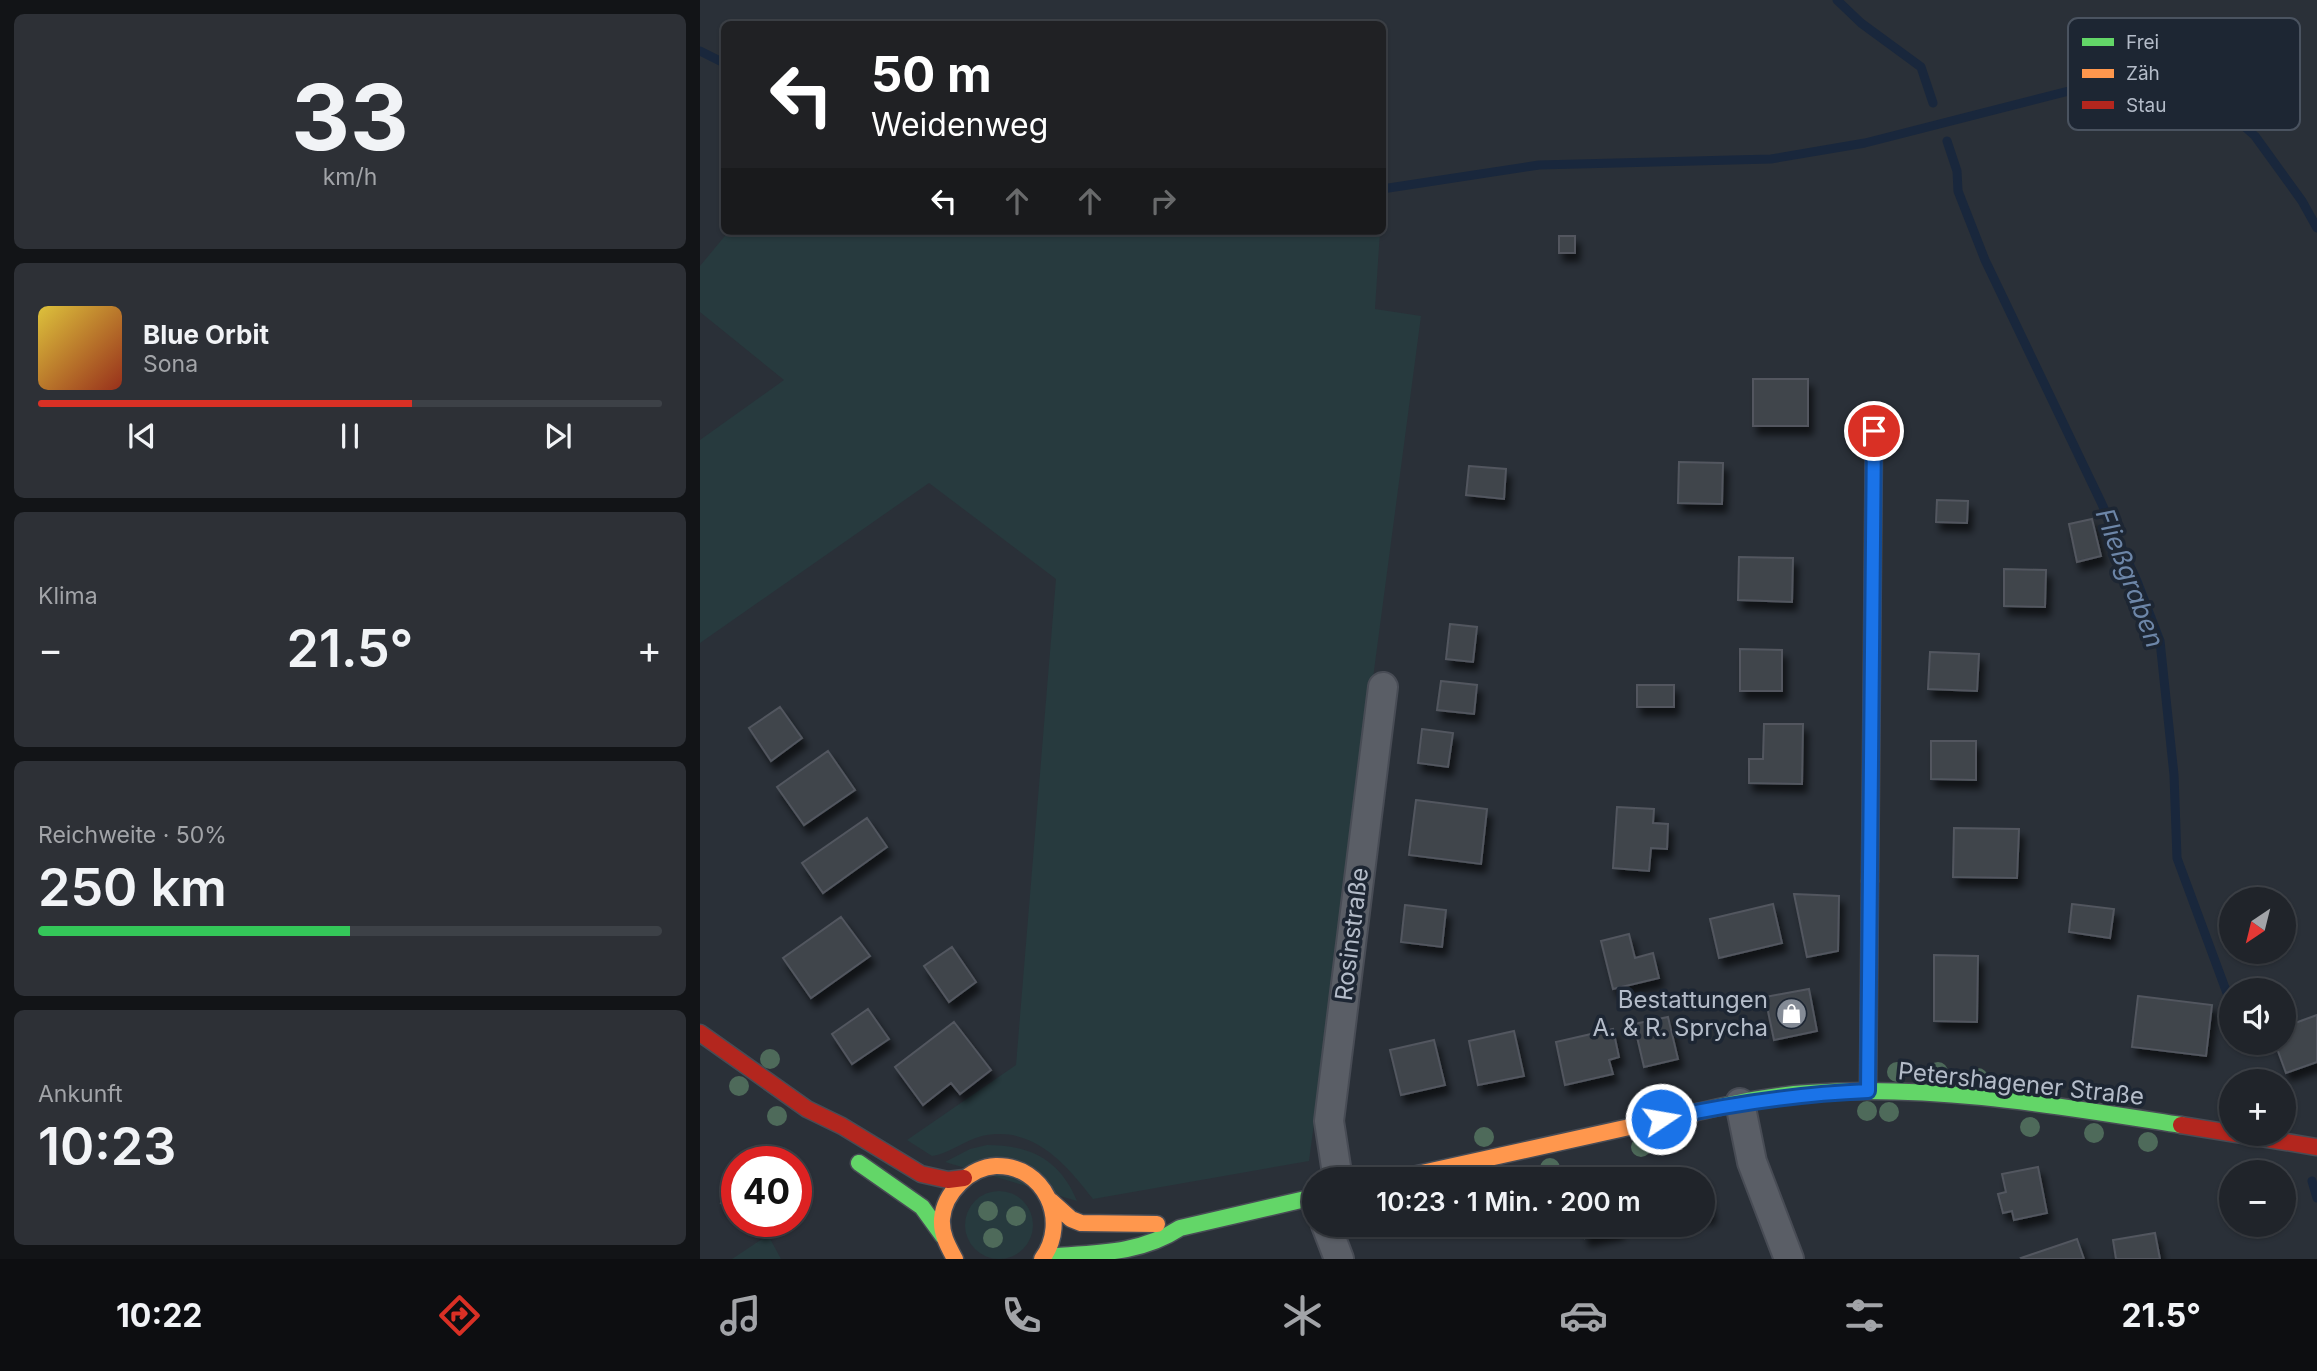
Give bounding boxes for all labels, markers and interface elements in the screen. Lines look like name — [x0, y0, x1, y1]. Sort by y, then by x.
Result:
legend — [2068, 18, 2300, 130]
text: Frei — [2126, 31, 2159, 54]
text: 50 m — [871, 45, 992, 104]
icon: left — [756, 49, 847, 140]
text: 33 — [291, 62, 409, 172]
text: Zäh — [2126, 62, 2160, 85]
text: Stau — [2126, 94, 2166, 117]
text: Weidenweg — [871, 105, 1048, 144]
text: km/h — [323, 163, 377, 191]
icon: left — [925, 182, 963, 220]
icon: ahead — [998, 182, 1036, 220]
icon: ahead — [1071, 182, 1109, 220]
icon: right — [1144, 182, 1182, 220]
text: Blue Orbit — [143, 319, 269, 350]
text: Sona — [143, 350, 198, 378]
pin — [1844, 401, 1904, 461]
icon: arrive — [1855, 412, 1893, 450]
icon: previous — [123, 417, 161, 455]
icon: pause — [331, 417, 369, 455]
icon: next — [539, 417, 577, 455]
water label: Fließgraben — [2090, 504, 2171, 652]
text: Klima — [38, 582, 98, 610]
text: 21.5° — [287, 617, 413, 680]
text: − — [38, 626, 63, 672]
text: + — [637, 626, 662, 672]
text: Reichweite · 50% — [38, 821, 227, 849]
text: 250 km — [38, 856, 227, 919]
street label: Rosinstraße — [1329, 866, 1374, 1002]
north arrow — [2219, 887, 2296, 964]
map controls — [2219, 887, 2296, 1237]
button: sound — [2219, 978, 2296, 1055]
place label: Bestattungen A. & R. Sprycha — [1593, 985, 1768, 1042]
shop icon: Bestattungen A. & R. Sprycha — [1774, 997, 1808, 1031]
street label: Petershagener Straße — [1897, 1056, 2146, 1111]
button: + — [2219, 1069, 2296, 1146]
text: Ankunft — [38, 1080, 123, 1108]
position arrow — [1624, 1082, 1698, 1156]
text: 10:23 — [38, 1115, 176, 1178]
speed limit sign: 40 — [721, 1146, 812, 1237]
button: − — [2219, 1160, 2296, 1237]
text: 10:23 · 1 Min. · 200 m — [1376, 1186, 1641, 1217]
icon: directions — [435, 1291, 484, 1340]
icon: music — [716, 1291, 765, 1340]
icon: phone — [997, 1291, 1046, 1340]
icon: climate — [1278, 1291, 1327, 1340]
icon: car — [1559, 1291, 1608, 1340]
icon: filters — [1840, 1291, 1889, 1340]
text: 10:22 — [116, 1296, 202, 1335]
text: 21.5° — [2121, 1296, 2201, 1335]

